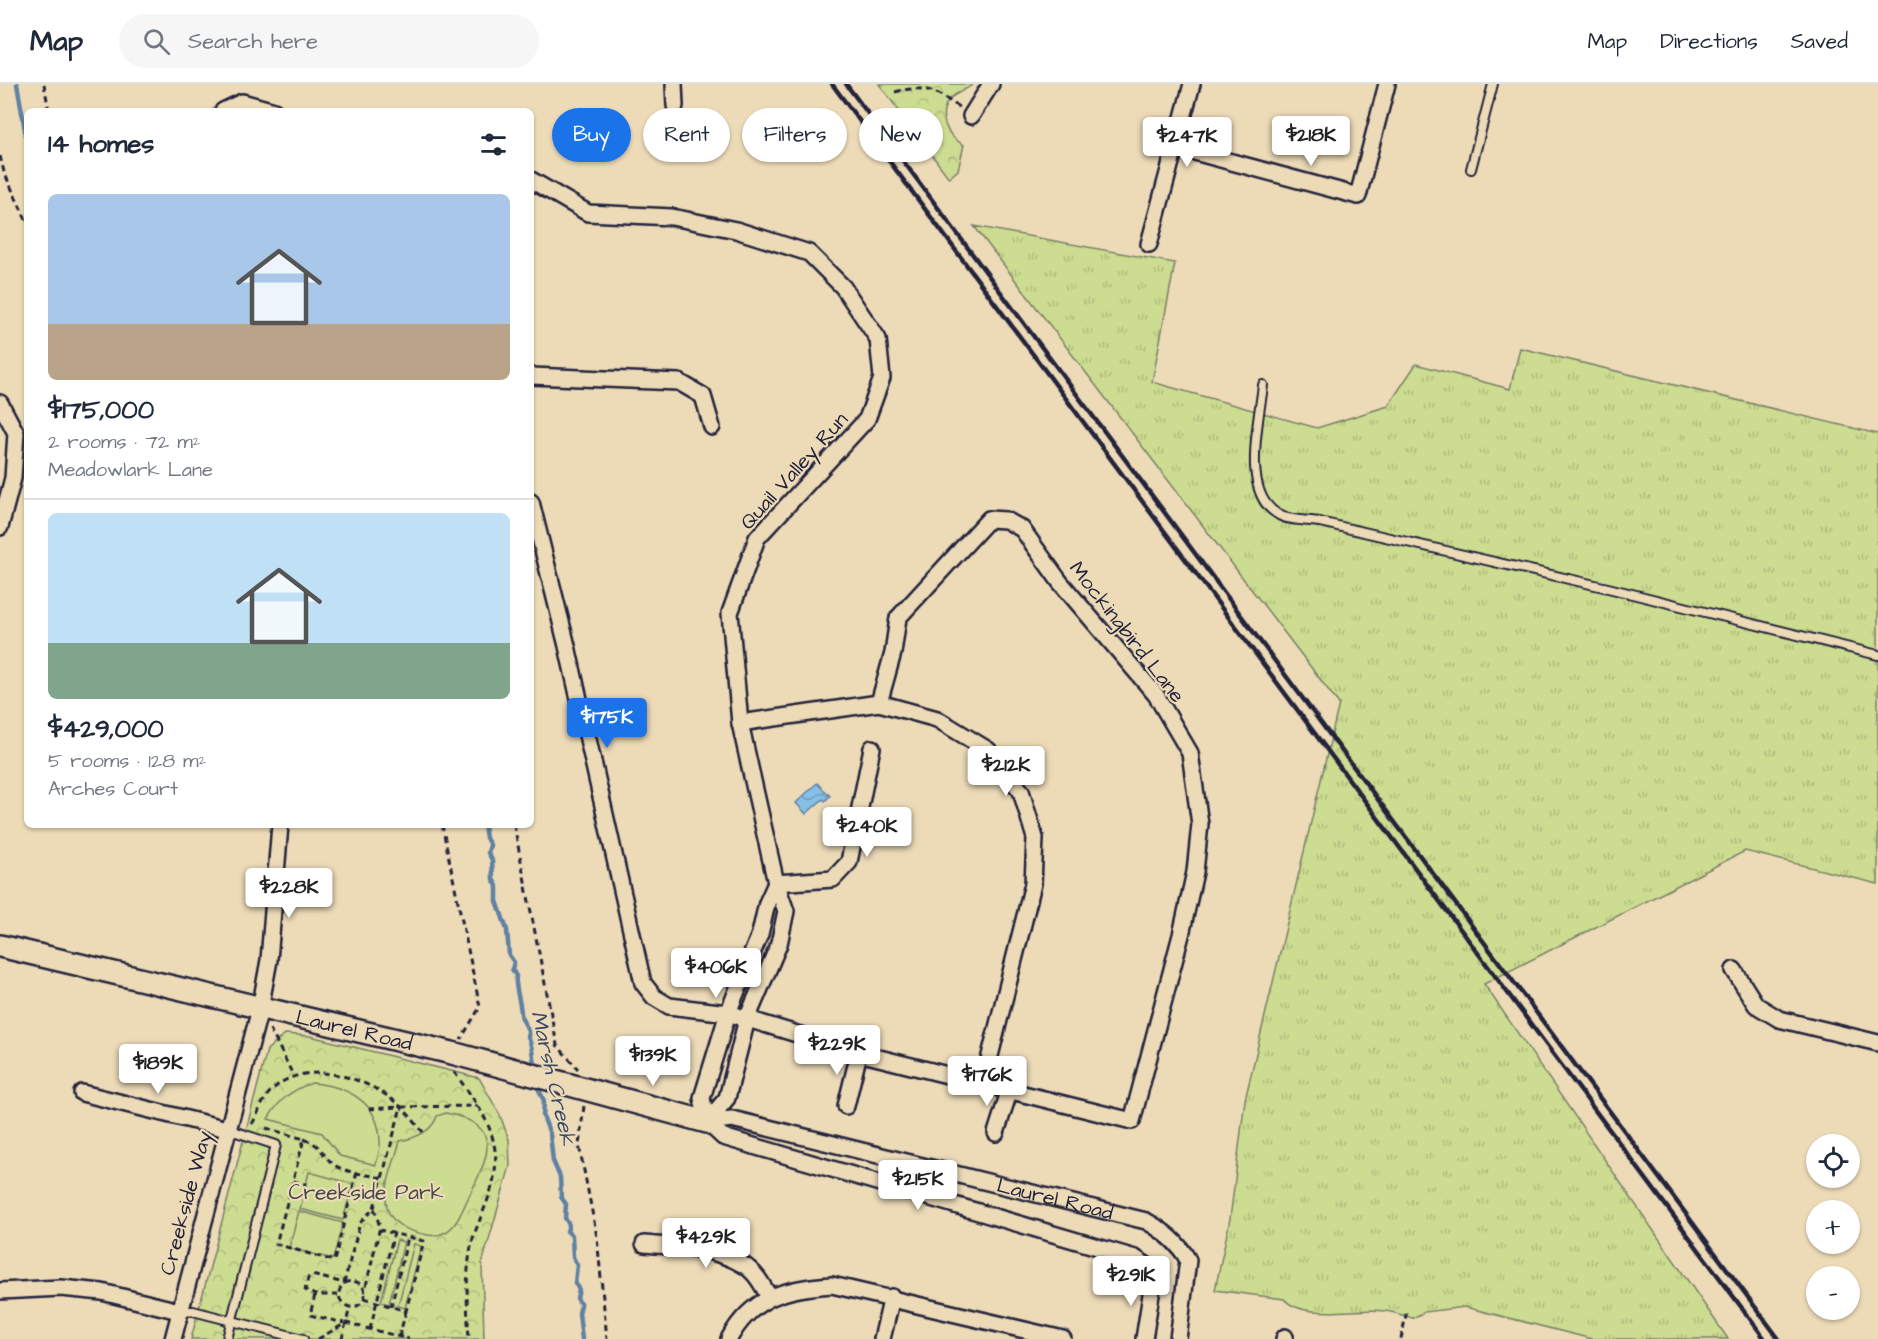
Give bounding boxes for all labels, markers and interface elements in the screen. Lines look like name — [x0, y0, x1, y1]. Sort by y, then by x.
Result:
search box — [119, 14, 539, 68]
text: Map — [30, 22, 83, 61]
icon: search — [140, 25, 173, 58]
text: Search here — [188, 26, 318, 57]
text: Map — [1587, 27, 1627, 56]
text: Directions — [1660, 27, 1758, 56]
text: Saved — [1791, 27, 1848, 56]
chip: Buy — [552, 108, 631, 162]
chip: Rent — [643, 108, 730, 162]
chip: Filters — [742, 108, 847, 162]
chip: New — [859, 108, 943, 162]
pin: $218K — [1269, 116, 1353, 167]
pin: $247K — [1145, 117, 1229, 168]
text: $218K — [1286, 121, 1336, 149]
text: $247K — [1157, 122, 1217, 150]
text: 14 homes — [48, 126, 154, 162]
icon: filters — [477, 128, 510, 161]
icon: home — [225, 233, 333, 341]
text: $175,000 — [48, 392, 154, 428]
street label: Quail Valley Run — [733, 406, 856, 537]
text: 2 rooms · 72 m² — [48, 428, 200, 456]
text: Meadowlark Lane — [48, 456, 213, 484]
icon: home — [225, 552, 333, 660]
street label: Mockingbird Lane — [1061, 555, 1192, 710]
pin: $175K — [565, 698, 649, 749]
text: $175K — [581, 703, 633, 731]
text: $429,000 — [48, 711, 164, 747]
pin: $212K — [964, 746, 1048, 797]
text: 5 rooms · 128 m² — [48, 747, 206, 775]
text: $212K — [982, 751, 1030, 779]
text: Arches Court — [48, 775, 178, 803]
pin: $240K — [825, 807, 909, 858]
text: $240K — [837, 812, 897, 840]
pin: $228K — [247, 868, 331, 919]
text: $228K — [259, 873, 319, 901]
pin: $406K — [674, 948, 758, 999]
text: $406K — [685, 953, 747, 981]
street label: Laurel Road — [293, 1002, 416, 1058]
water label: Marsh Creek — [522, 1008, 584, 1149]
pin: $229K — [795, 1025, 879, 1076]
text: $229K — [808, 1030, 866, 1058]
pin: $139K — [611, 1036, 695, 1087]
text: $139K — [629, 1041, 677, 1069]
pin: $189K — [116, 1044, 200, 1095]
text: $189K — [133, 1049, 183, 1077]
pin: $176K — [945, 1056, 1029, 1107]
text: $176K — [962, 1061, 1012, 1089]
street label: Creekside Way — [153, 1127, 221, 1279]
map controls — [1806, 1134, 1860, 1320]
button: locate — [1806, 1134, 1860, 1188]
pin: $215K — [876, 1160, 960, 1211]
text: $215K — [892, 1165, 944, 1193]
street label: Laurel Road — [994, 1170, 1117, 1227]
park label: Creekside Park — [289, 1178, 444, 1207]
button: + — [1806, 1200, 1860, 1254]
pin: $429K — [664, 1218, 748, 1269]
text: $429K — [676, 1223, 736, 1251]
pin: $291K — [1089, 1256, 1173, 1307]
text: $291K — [1107, 1261, 1155, 1289]
button: − — [1806, 1266, 1860, 1320]

